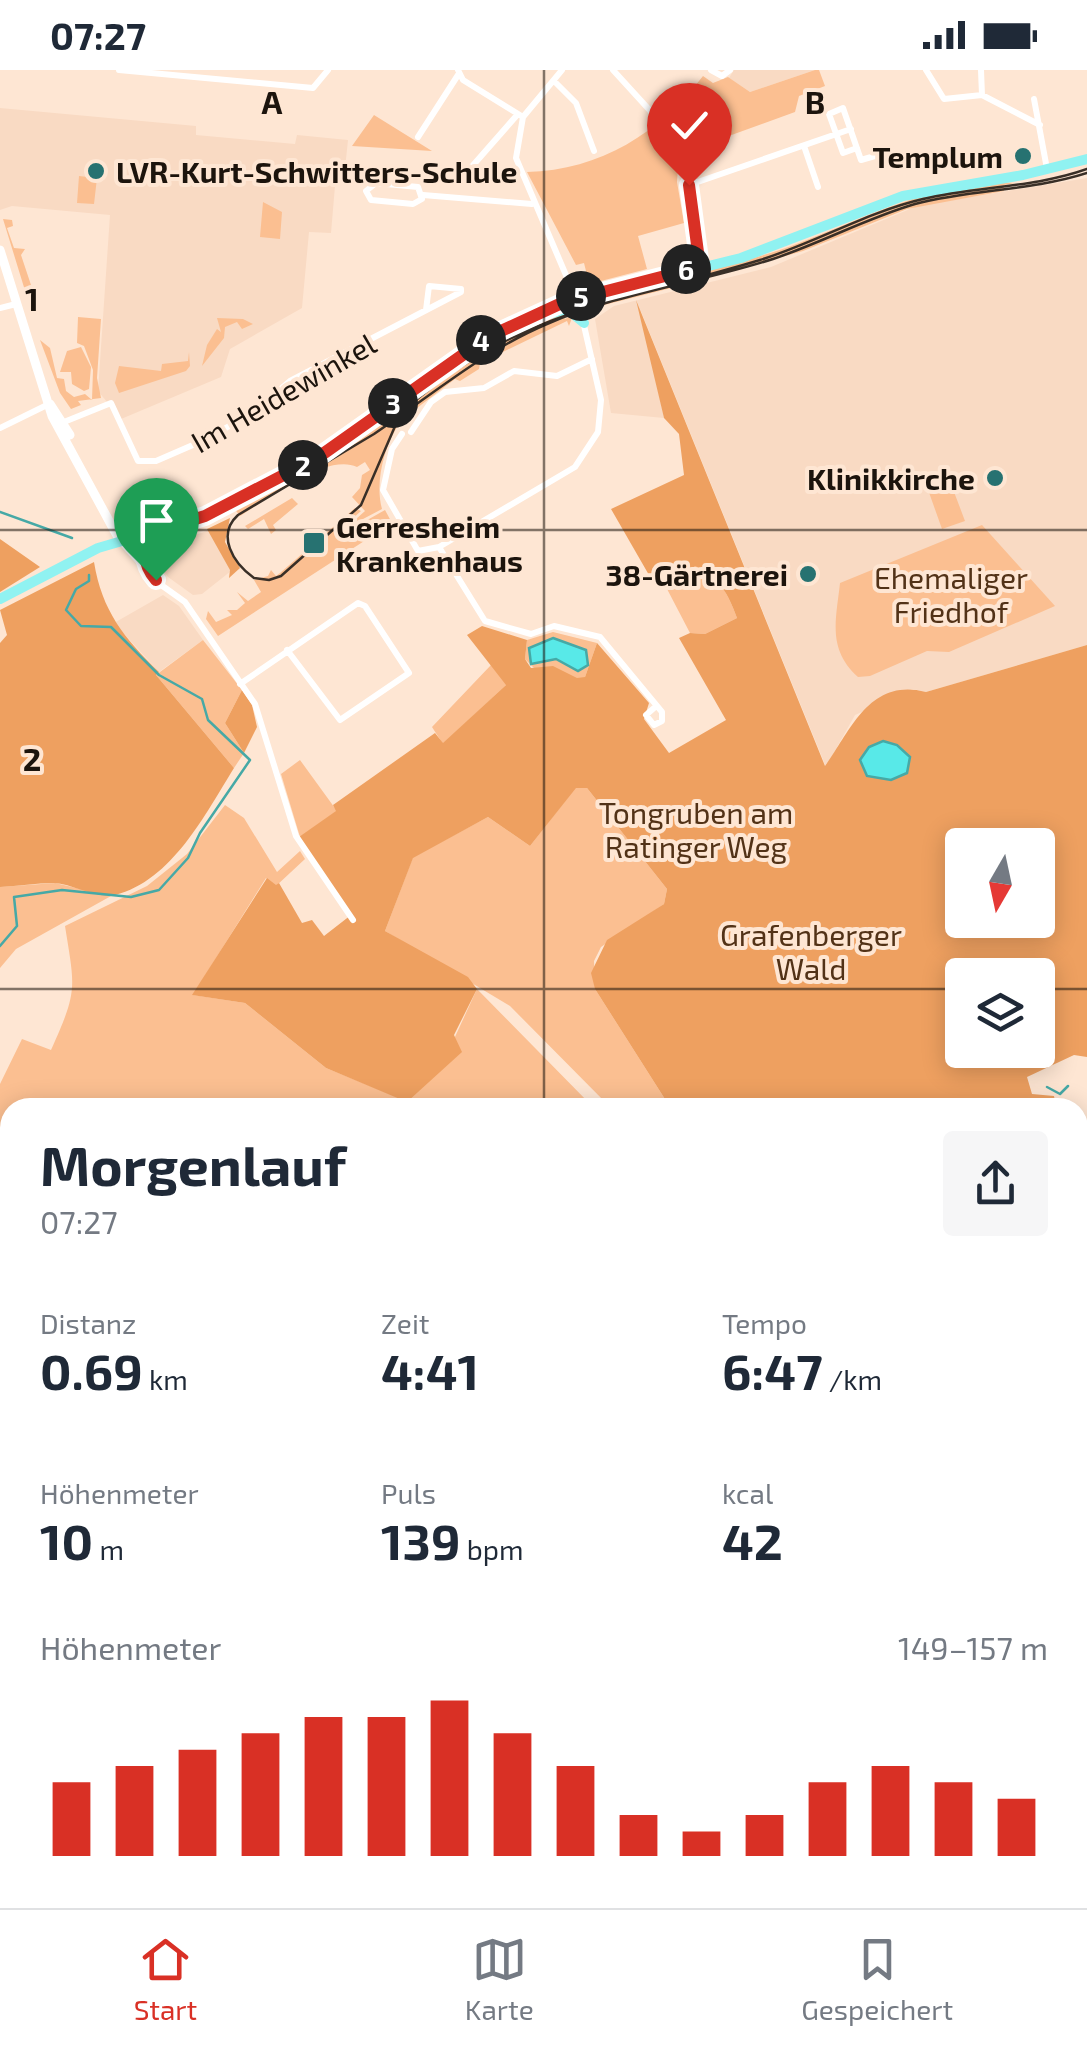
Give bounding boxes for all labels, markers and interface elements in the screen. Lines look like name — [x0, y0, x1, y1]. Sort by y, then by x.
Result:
text: 07:27 — [50, 12, 146, 58]
text: A — [262, 82, 283, 120]
text: B — [805, 82, 825, 120]
pin — [647, 83, 732, 186]
icon: check — [662, 98, 717, 153]
place label: Templum — [873, 138, 1003, 174]
marker: Templum — [1012, 145, 1034, 167]
place label: LVR-Kurt-Schwitters-Schule — [116, 153, 517, 189]
marker: LVR-Kurt-Schwitters-Schule — [85, 160, 107, 182]
pin: 6 — [661, 244, 711, 294]
text: 6 — [678, 252, 694, 286]
pin: 5 — [556, 271, 606, 321]
text: 1 — [25, 279, 39, 317]
text: 5 — [573, 279, 589, 313]
pin: 4 — [456, 315, 506, 365]
text: 4 — [472, 323, 490, 357]
street label: Im Heidewinkel — [184, 325, 382, 459]
pin: 3 — [368, 378, 418, 428]
text: 3 — [385, 386, 401, 420]
pin: 2 — [278, 440, 328, 490]
text: 2 — [295, 448, 311, 482]
place label: Klinikkirche — [807, 460, 975, 496]
marker: Klinikkirche — [984, 467, 1006, 489]
pin — [114, 478, 199, 581]
icon: arrive — [129, 493, 184, 548]
place label: Gerresheim Krankenhaus — [336, 508, 523, 578]
marker: Gerresheim Krankenhaus — [301, 530, 327, 556]
place label: 38-Gärtnerei — [606, 556, 788, 592]
park label: Ehemaliger Friedhof — [874, 559, 1028, 629]
marker: 38-Gärtnerei — [797, 563, 819, 585]
text: 2 — [23, 739, 41, 777]
park label: Tongruben am Ratinger Weg — [599, 794, 793, 864]
north arrow — [945, 828, 1055, 938]
map controls — [945, 828, 1055, 1068]
park label: Grafenberger Wald — [720, 916, 902, 986]
button: layers — [945, 958, 1055, 1068]
text: Morgenlauf — [40, 1131, 346, 1197]
button: share — [943, 1131, 1048, 1236]
text: 07:27 — [40, 1202, 118, 1240]
text: Distanz — [40, 1306, 136, 1340]
text: Zeit — [381, 1306, 430, 1340]
text: Tempo — [722, 1306, 807, 1340]
text: 0.69 — [40, 1340, 143, 1400]
text: 4:41 — [381, 1340, 479, 1400]
text: 6:47 — [722, 1340, 823, 1400]
text: km — [143, 1362, 188, 1396]
text: /km — [823, 1362, 882, 1396]
text: Höhenmeter — [40, 1476, 199, 1510]
text: Puls — [381, 1476, 436, 1510]
text: kcal — [722, 1476, 773, 1510]
text: 10 — [40, 1510, 93, 1570]
text: 139 — [381, 1510, 460, 1570]
text: 42 — [722, 1510, 783, 1570]
text: m — [93, 1532, 124, 1566]
text: bpm — [460, 1532, 523, 1566]
text: Höhenmeter — [40, 1628, 221, 1666]
text: 149–157 m — [898, 1628, 1048, 1666]
tab: Start — [134, 1932, 197, 2026]
tab: Karte — [465, 1932, 534, 2026]
tab: Gespeichert — [801, 1932, 953, 2026]

